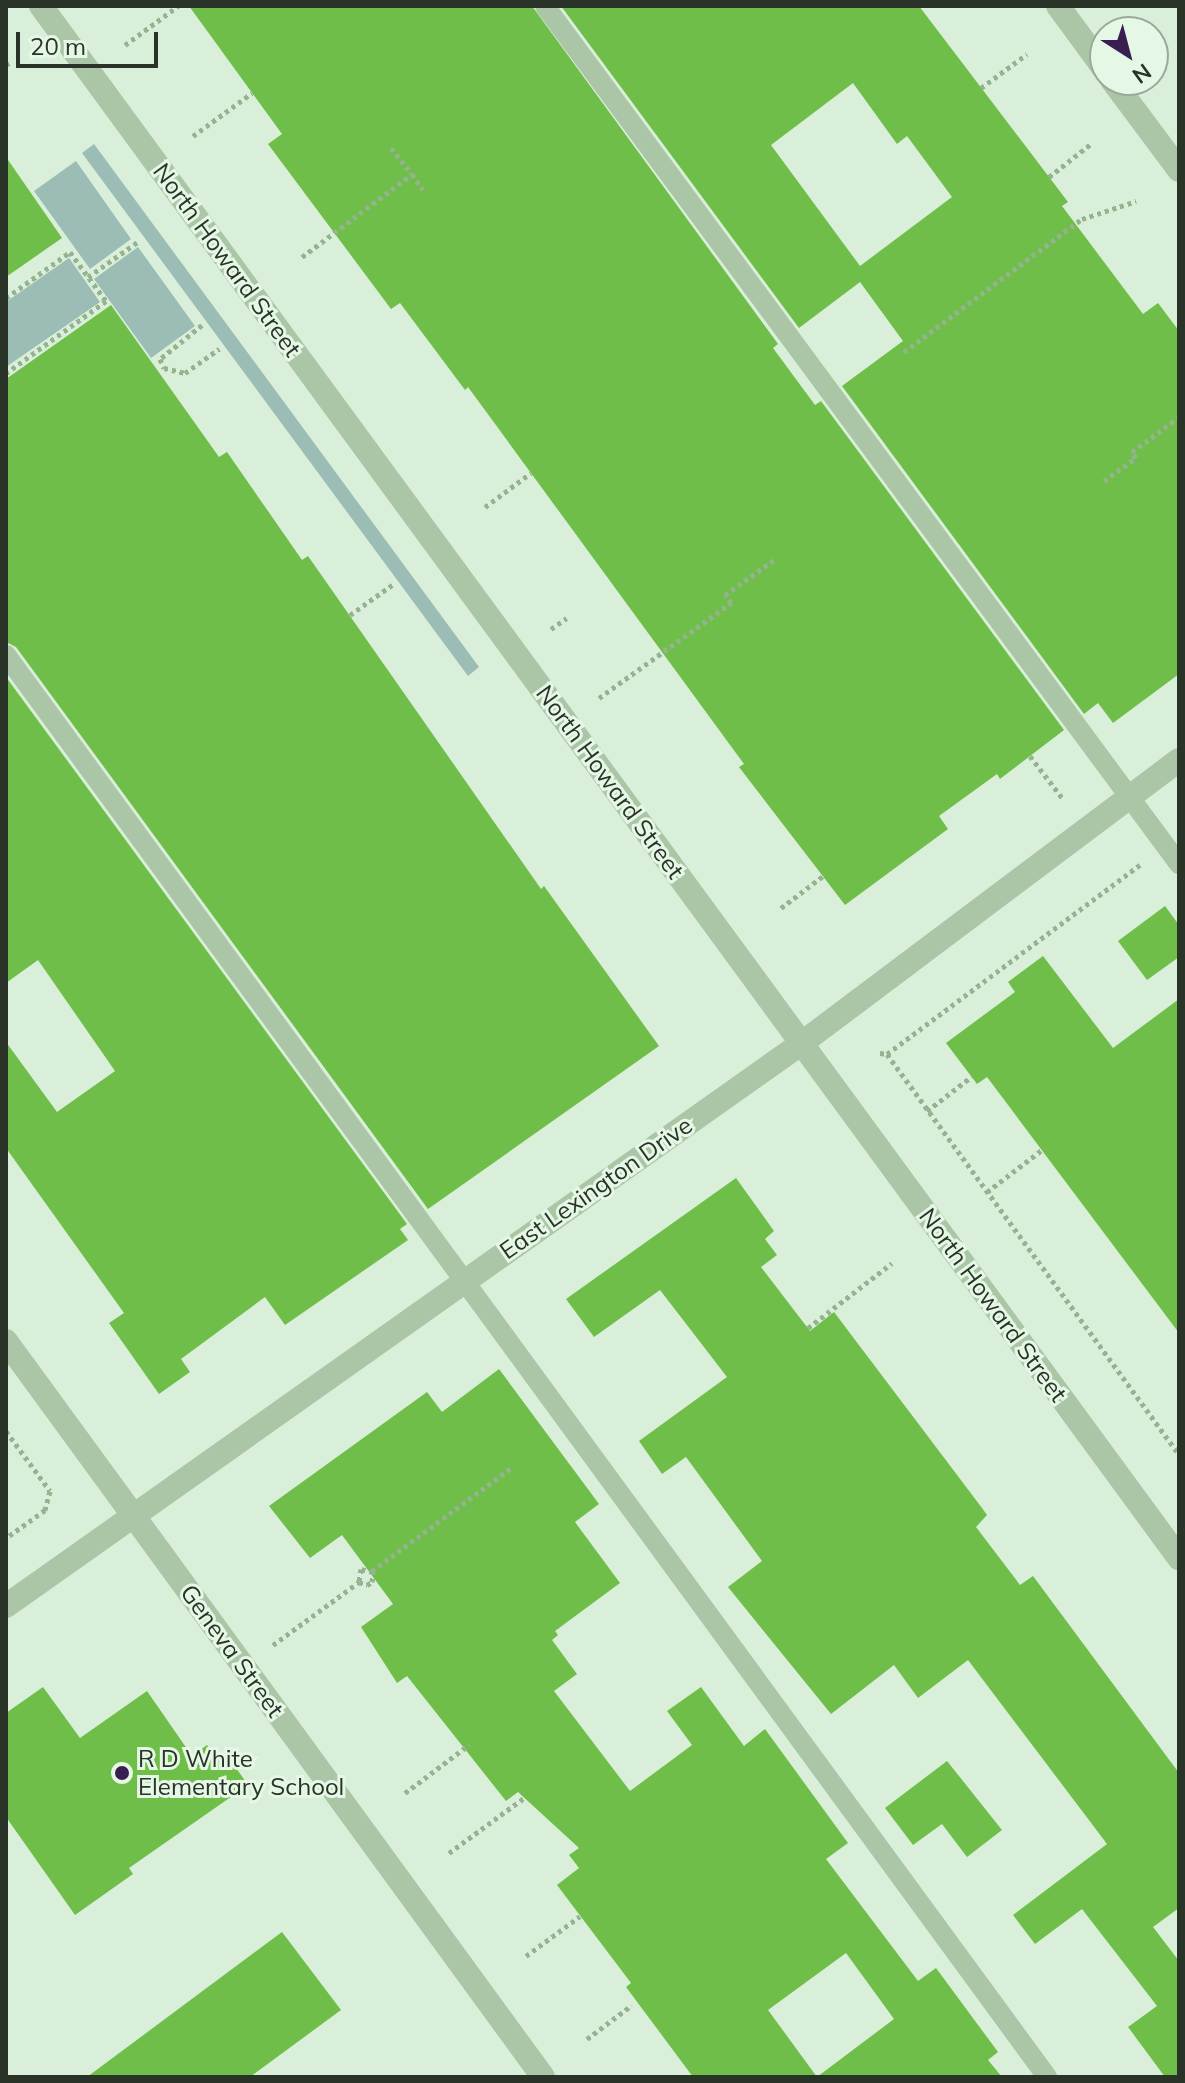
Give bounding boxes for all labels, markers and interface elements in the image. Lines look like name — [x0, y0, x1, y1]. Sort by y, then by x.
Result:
scale bar — [20, 16, 162, 66]
north arrow — [1089, 16, 1169, 96]
text: 20 m — [30, 31, 86, 61]
text: N — [1127, 58, 1157, 90]
street label: North Howard Street — [147, 158, 307, 362]
street label: North Howard Street — [530, 680, 690, 884]
street label: East Lexington Drive — [494, 1111, 698, 1265]
street label: North Howard Street — [913, 1203, 1073, 1407]
street label: Geneva Street — [174, 1579, 290, 1723]
place label: R D White Elementary School — [138, 1745, 344, 1801]
marker: R D White Elementary School — [113, 1764, 131, 1782]

